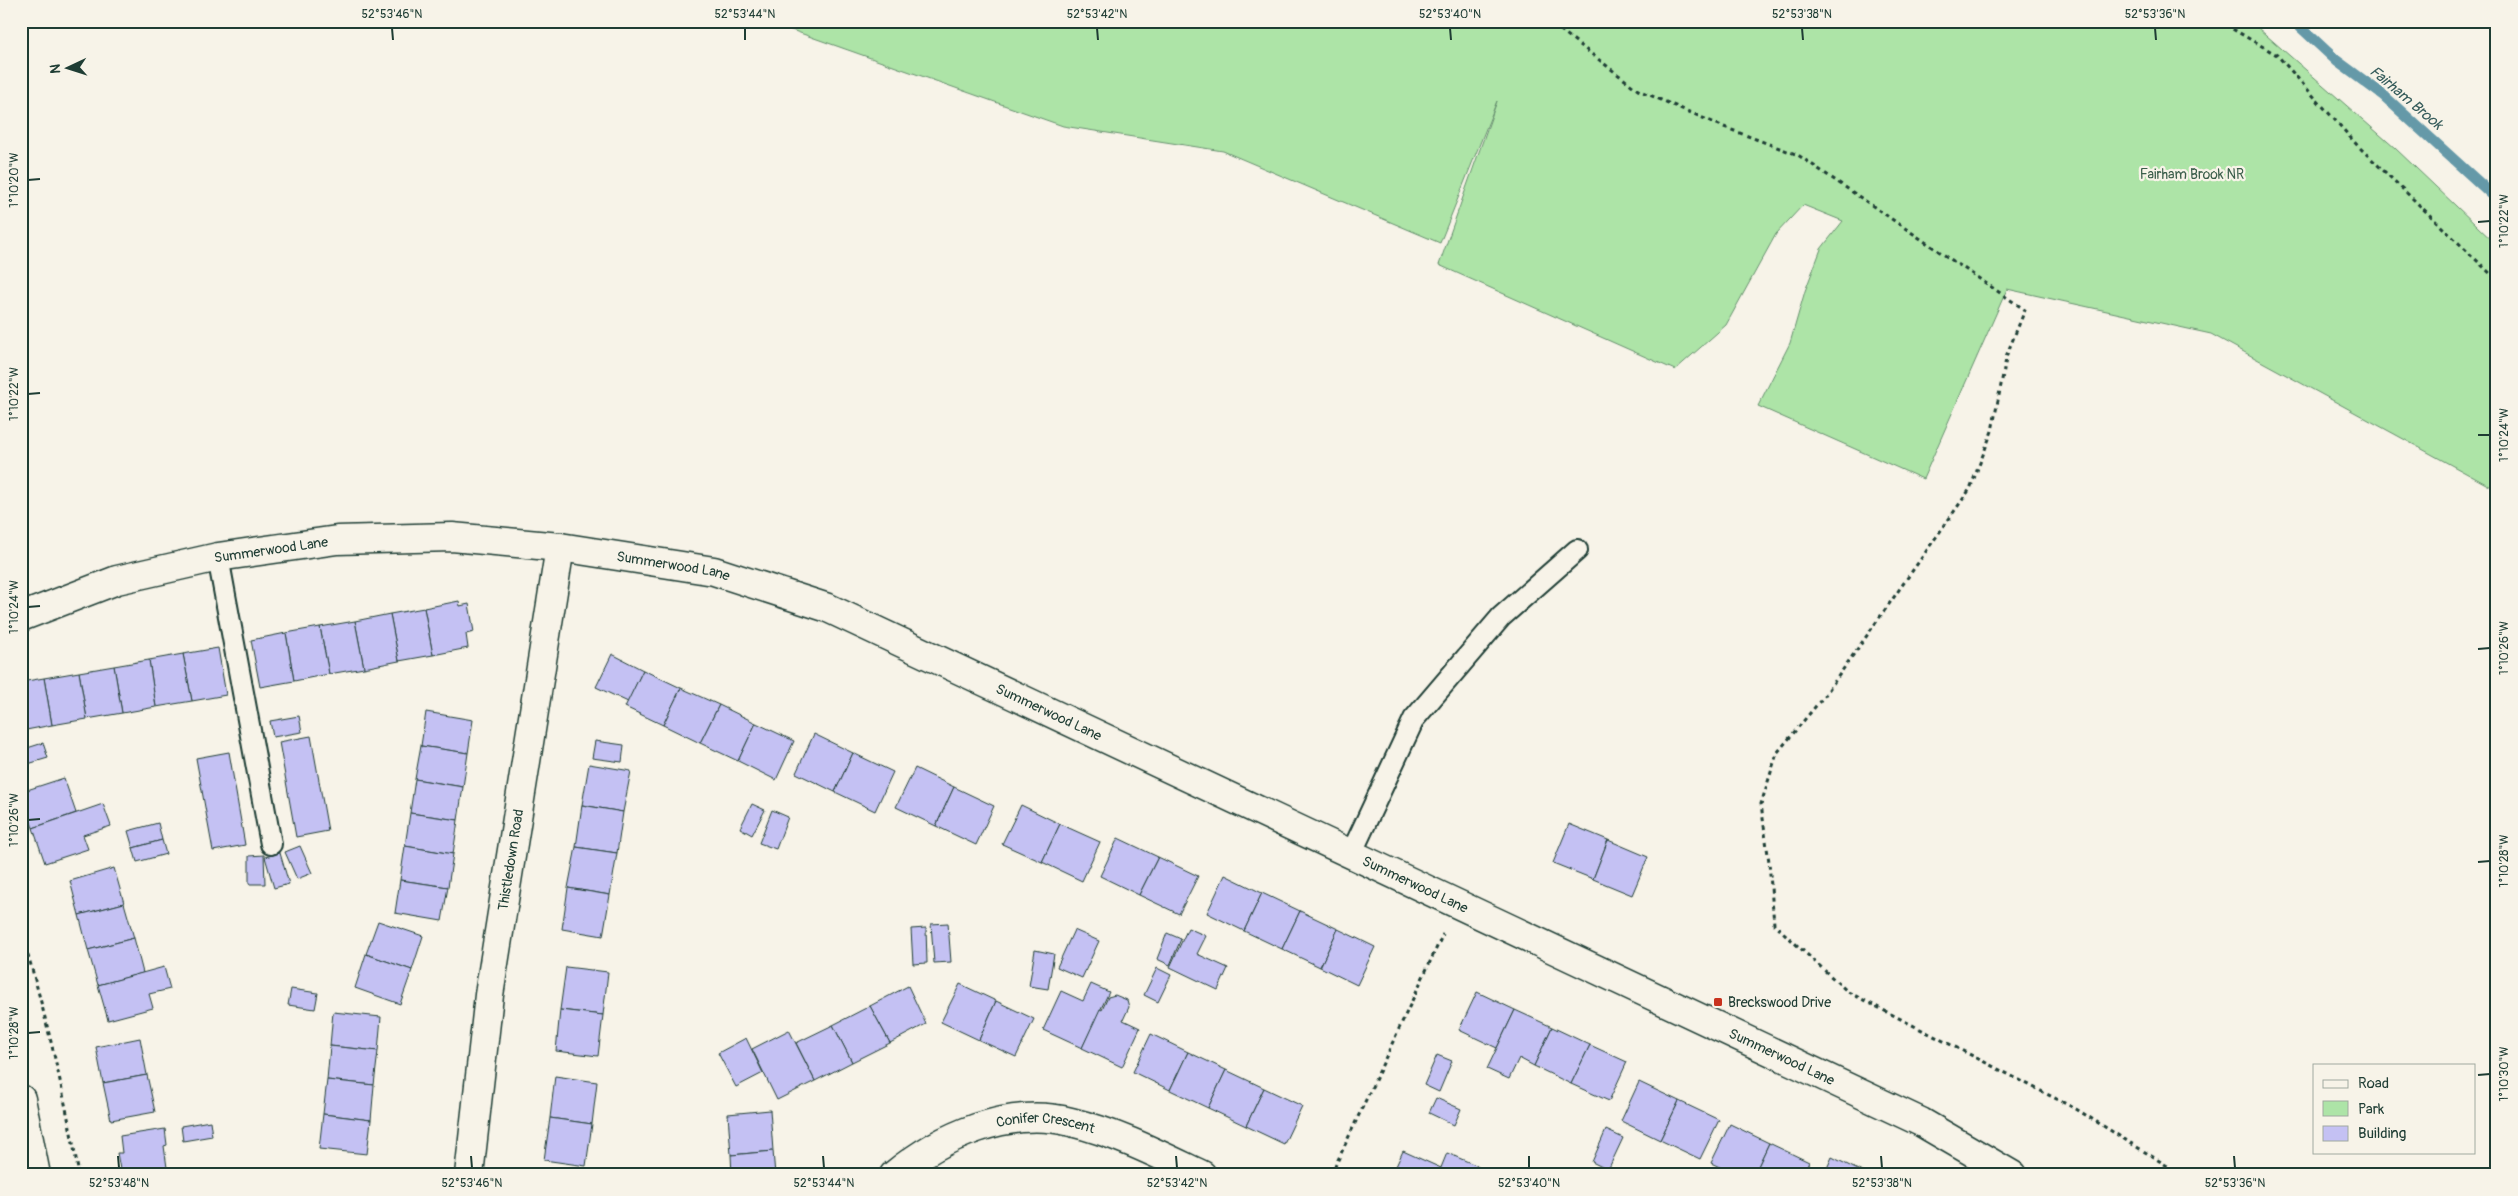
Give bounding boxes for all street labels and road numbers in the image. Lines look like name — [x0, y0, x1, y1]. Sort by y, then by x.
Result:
street label: Summerwood Lane — [213, 533, 329, 566]
street label: Summerwood Lane — [615, 547, 732, 584]
street label: Summerwood Lane — [993, 680, 1105, 744]
street label: Thistledown Road — [494, 808, 527, 912]
street label: Summerwood Lane — [1360, 852, 1471, 916]
street label: Summerwood Lane — [1726, 1024, 1838, 1089]
street label: Conifer Crescent — [995, 1109, 1098, 1137]

